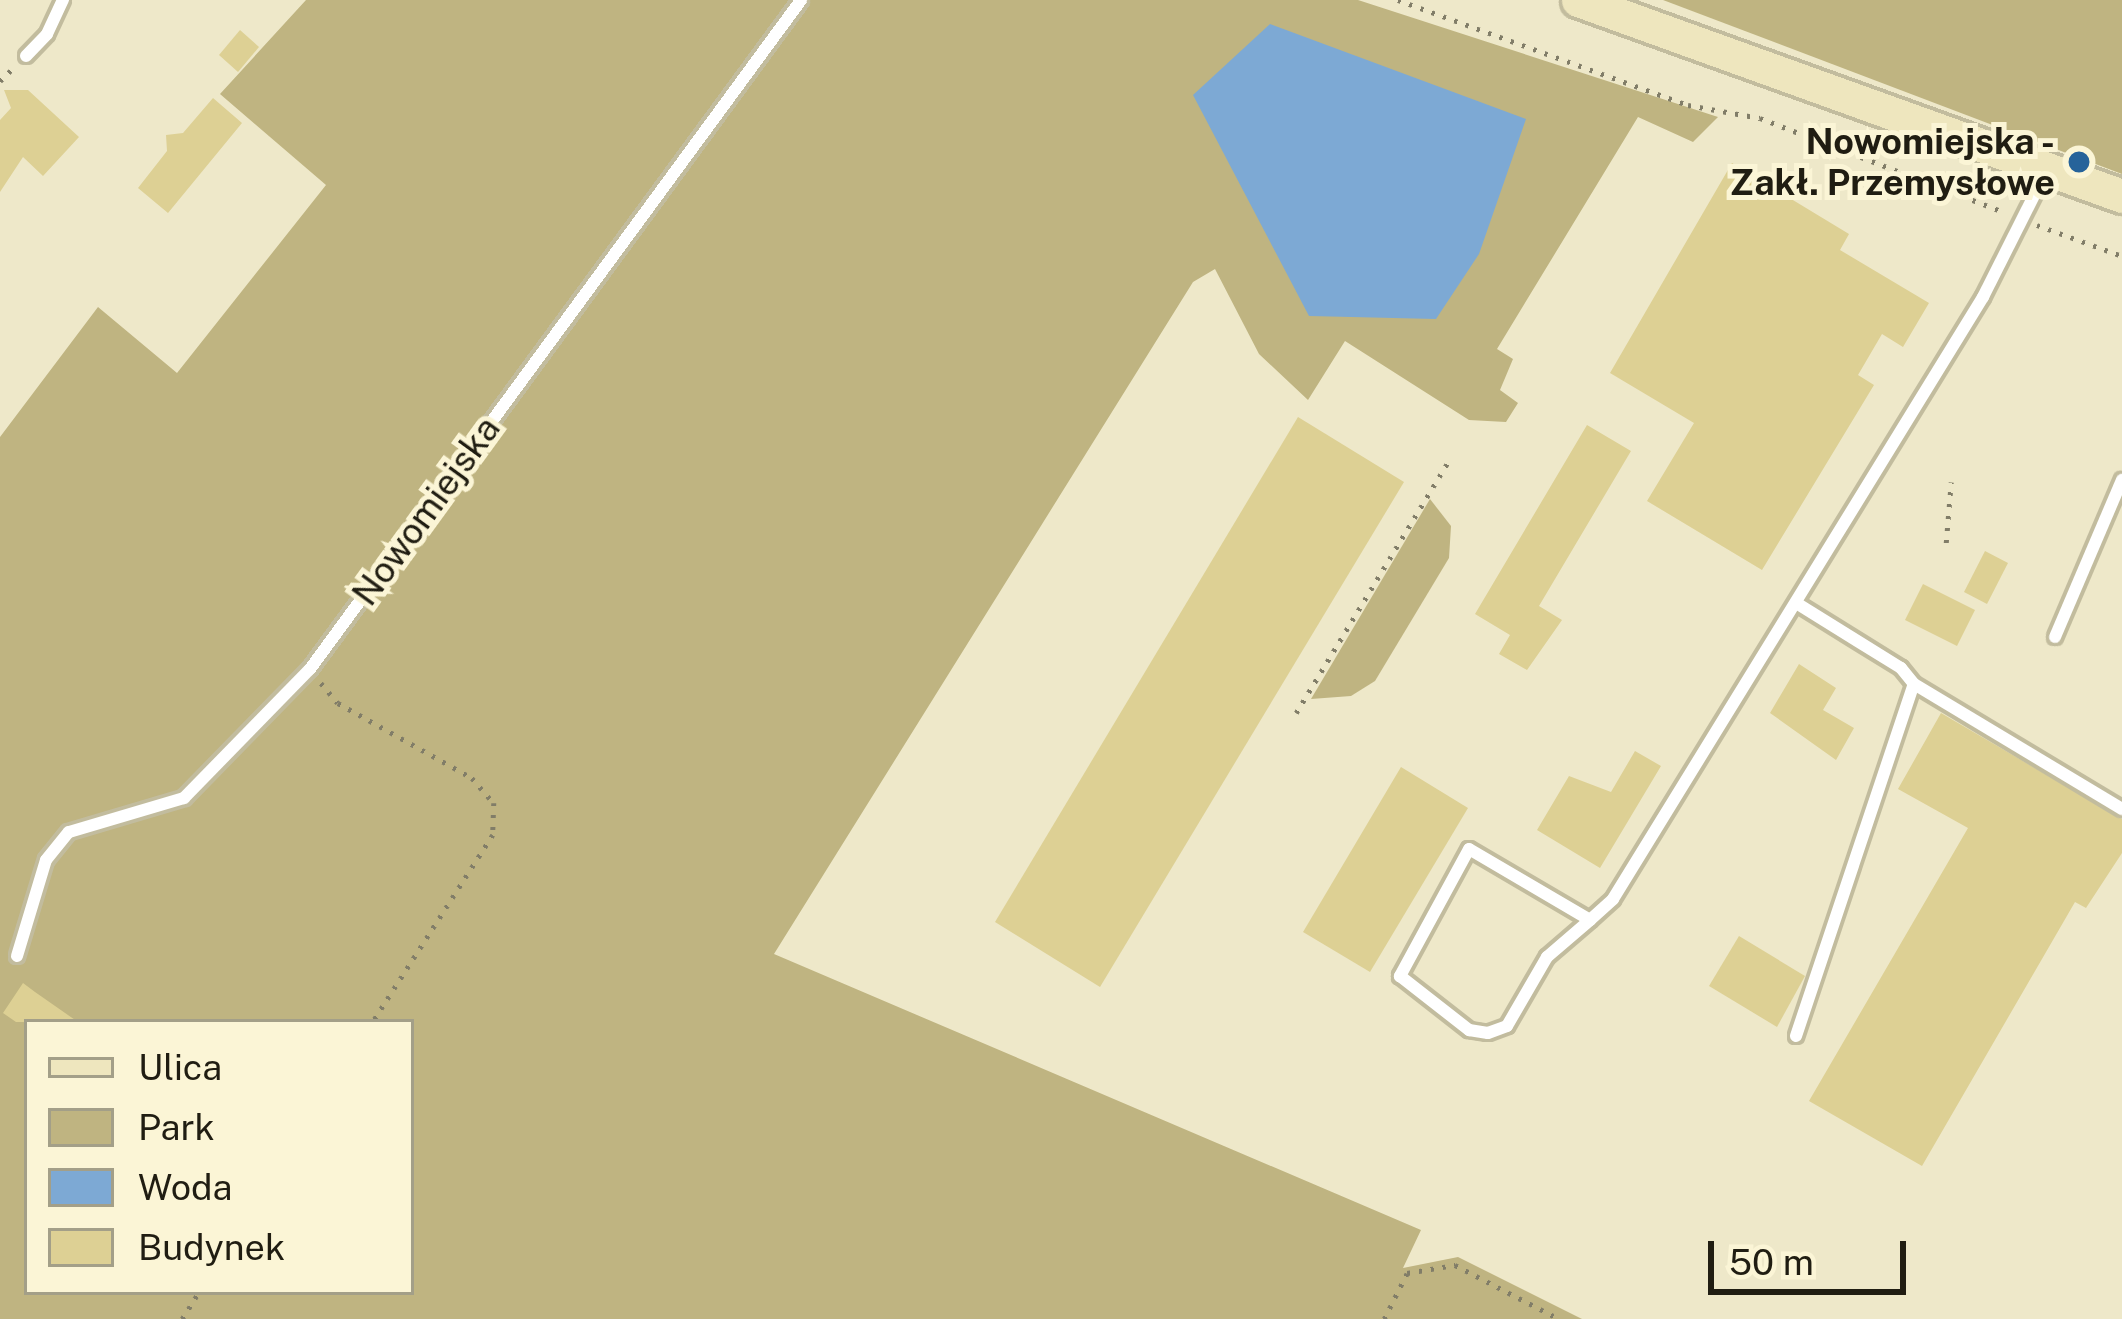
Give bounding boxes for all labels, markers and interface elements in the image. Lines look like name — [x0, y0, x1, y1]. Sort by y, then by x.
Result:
place label: Nowomiejska - Zakł. Przemysłowe — [1730, 119, 2055, 204]
marker: Nowomiejska - Zakł. Przemysłowe — [2066, 149, 2092, 175]
street label: Nowomiejska — [343, 408, 509, 614]
legend — [24, 1019, 414, 1295]
text: Ulica — [138, 1046, 222, 1088]
text: Park — [138, 1106, 215, 1148]
text: Woda — [138, 1166, 232, 1208]
scale bar — [1714, 1217, 1912, 1291]
text: Budynek — [138, 1226, 285, 1268]
text: 50 m — [1729, 1241, 1814, 1283]

